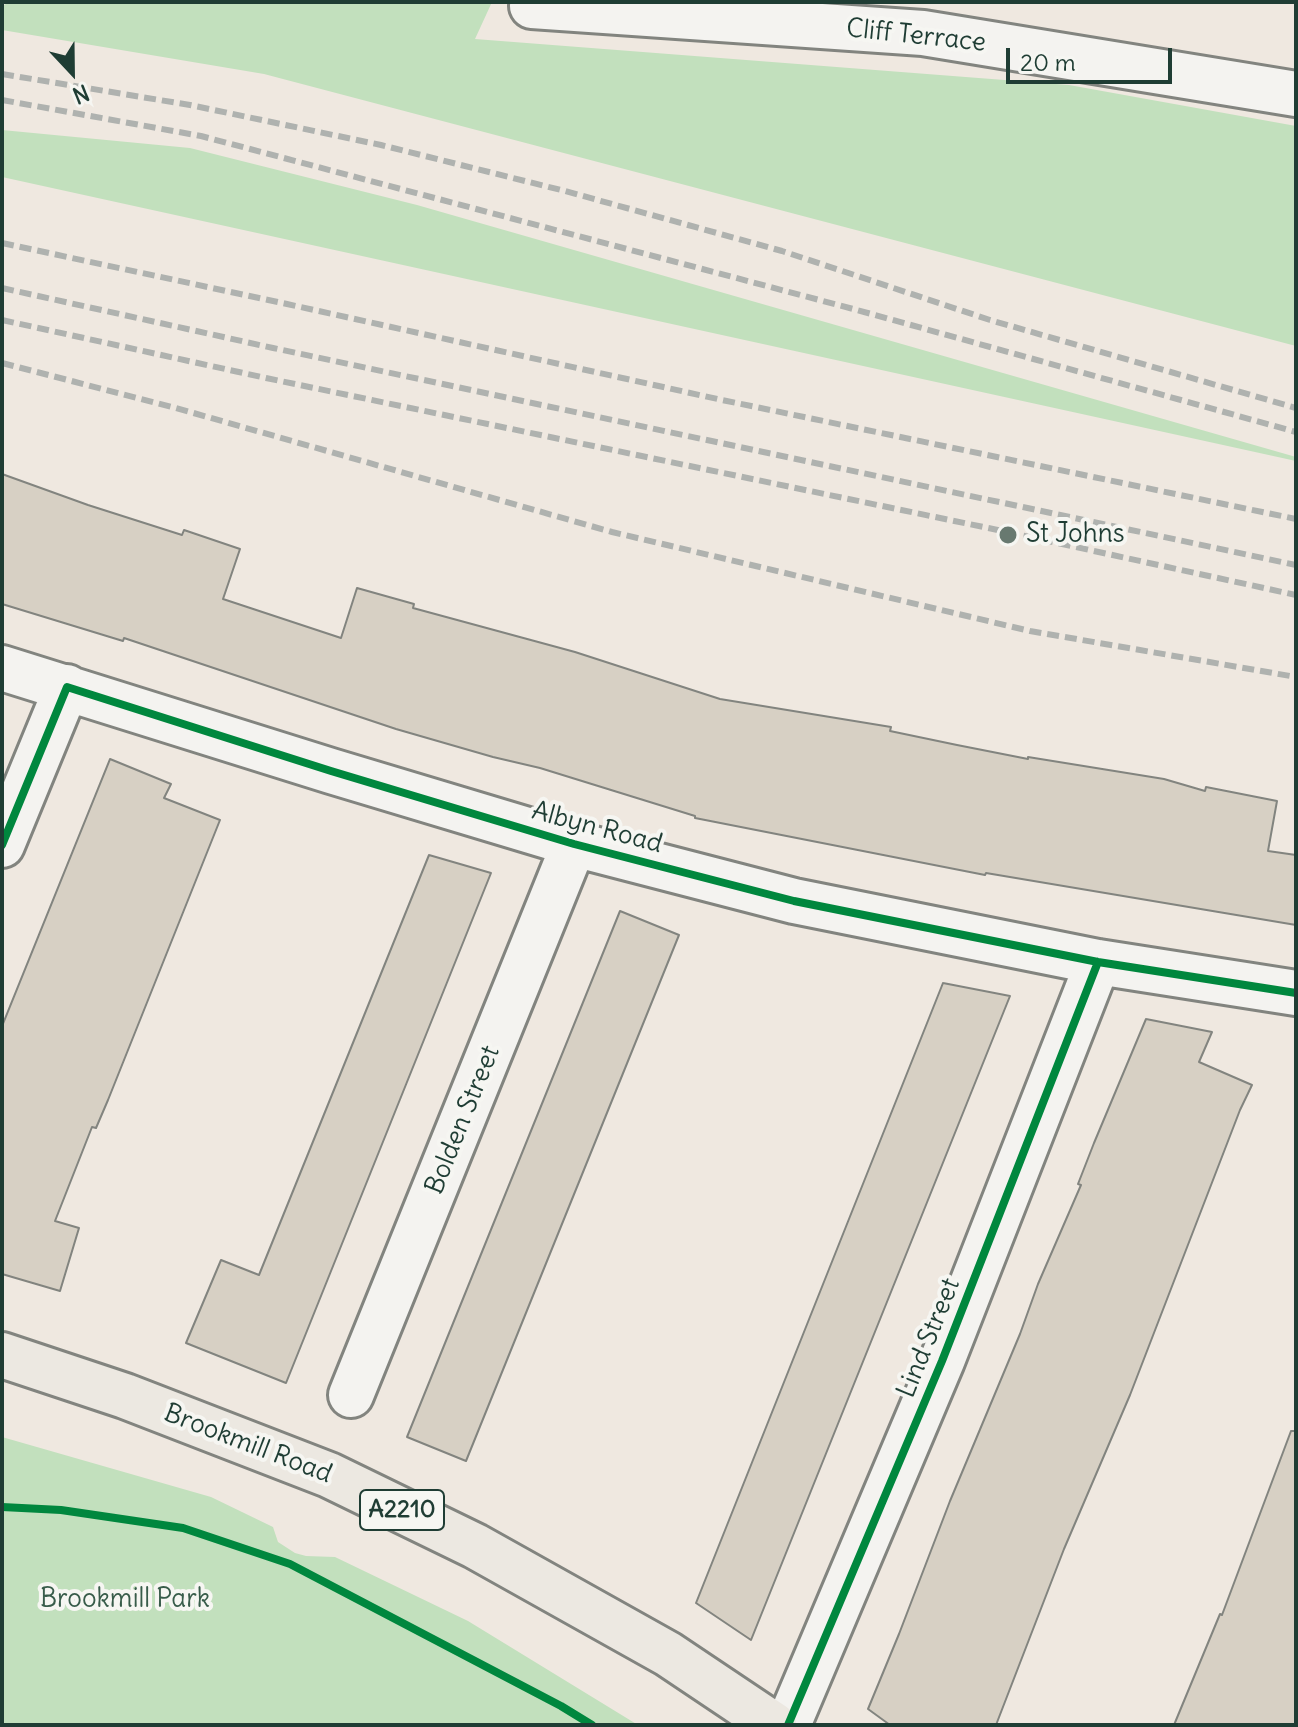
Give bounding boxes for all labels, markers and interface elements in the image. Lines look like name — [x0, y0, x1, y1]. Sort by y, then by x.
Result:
street label: Cliff Terrace — [845, 13, 987, 59]
north arrow — [32, 32, 112, 112]
scale bar — [1010, 32, 1176, 82]
text: 20 m — [1020, 47, 1076, 77]
text: N — [69, 78, 93, 110]
place label: St Johns — [1026, 519, 1125, 551]
marker: St Johns — [997, 524, 1019, 546]
street label: Albyn Road — [528, 796, 666, 860]
street label: Bolden Street — [419, 1041, 507, 1199]
street label: Lind Street — [891, 1274, 967, 1402]
street label: Brookmill Road — [160, 1398, 336, 1490]
road number: A2210 — [360, 1490, 444, 1530]
park label: Brookmill Park — [40, 1584, 210, 1616]

